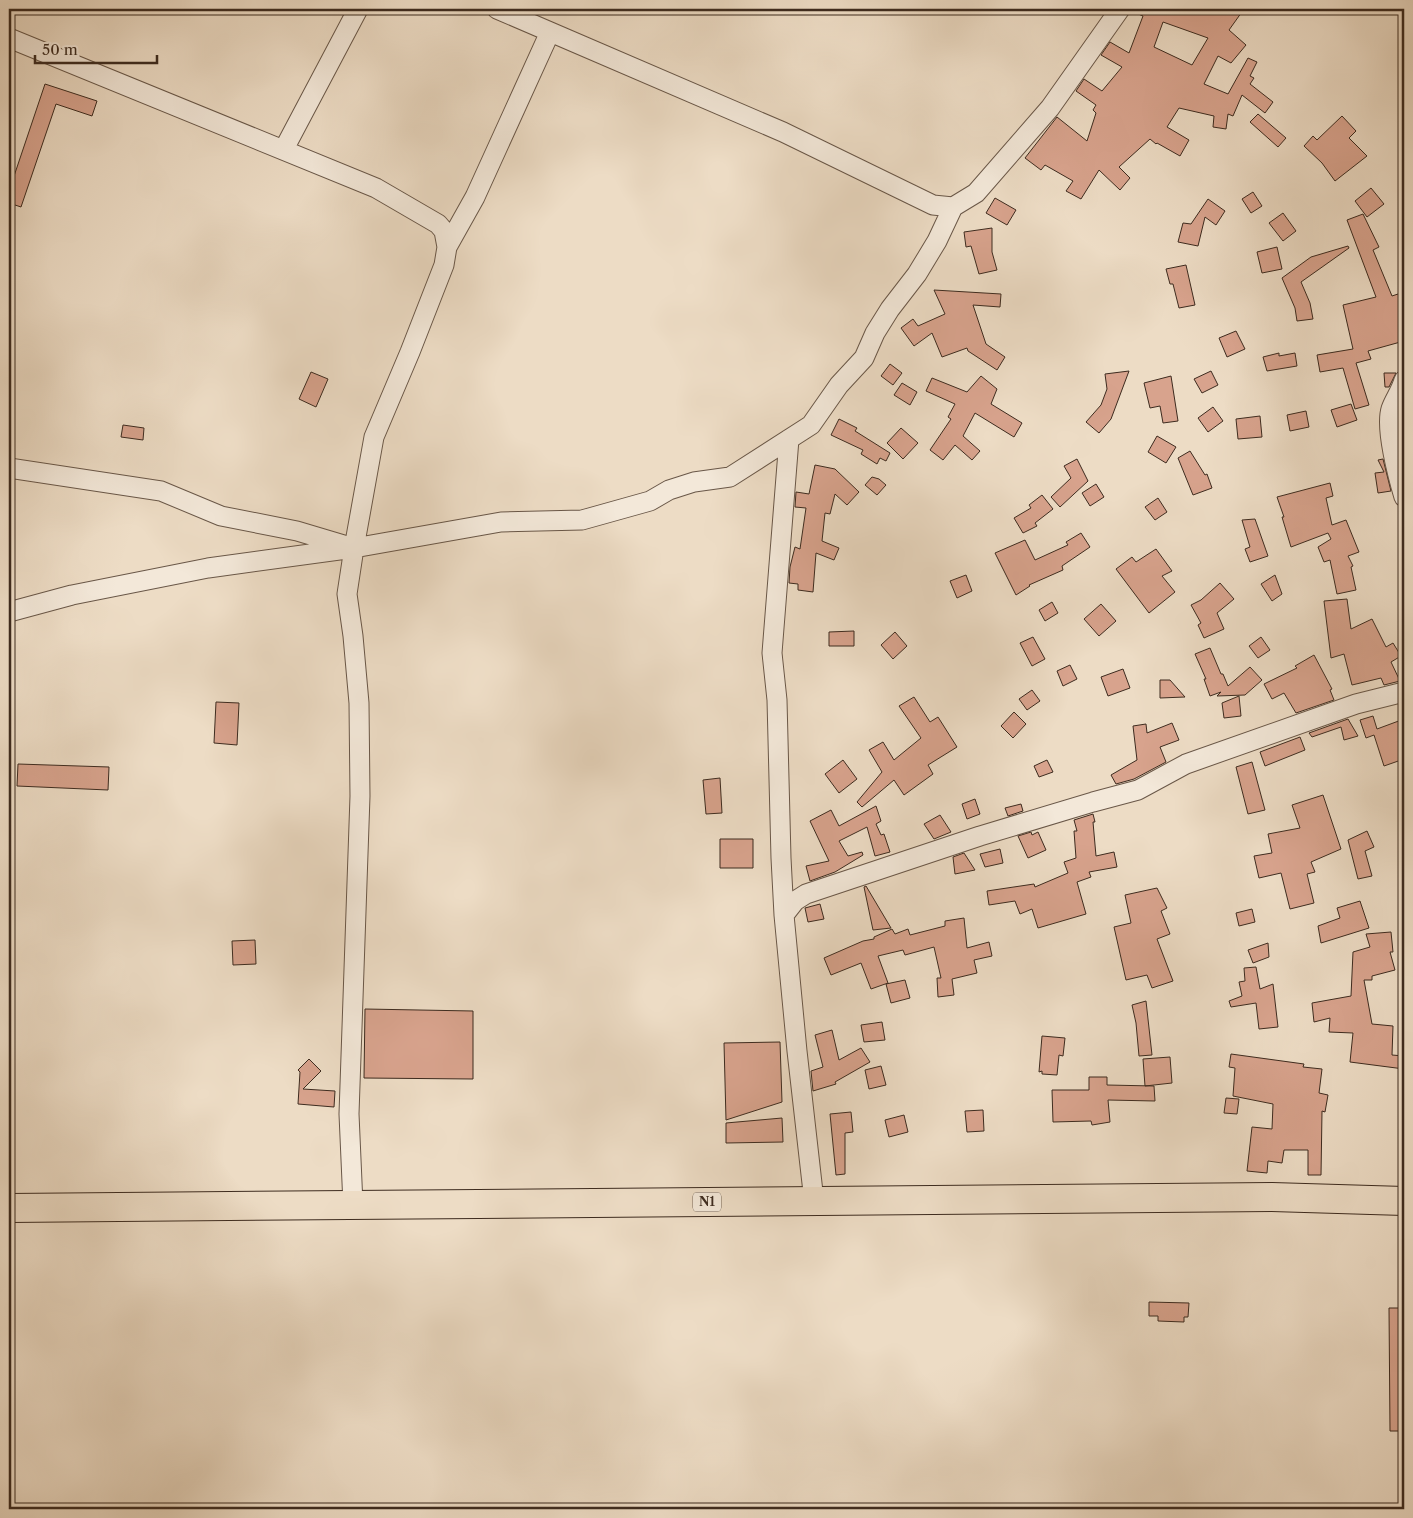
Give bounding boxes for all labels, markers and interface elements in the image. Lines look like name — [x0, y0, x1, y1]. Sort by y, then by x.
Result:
scale bar — [35, 32, 158, 64]
text: 50 m — [42, 40, 78, 59]
road number: N1 — [693, 1192, 721, 1212]

